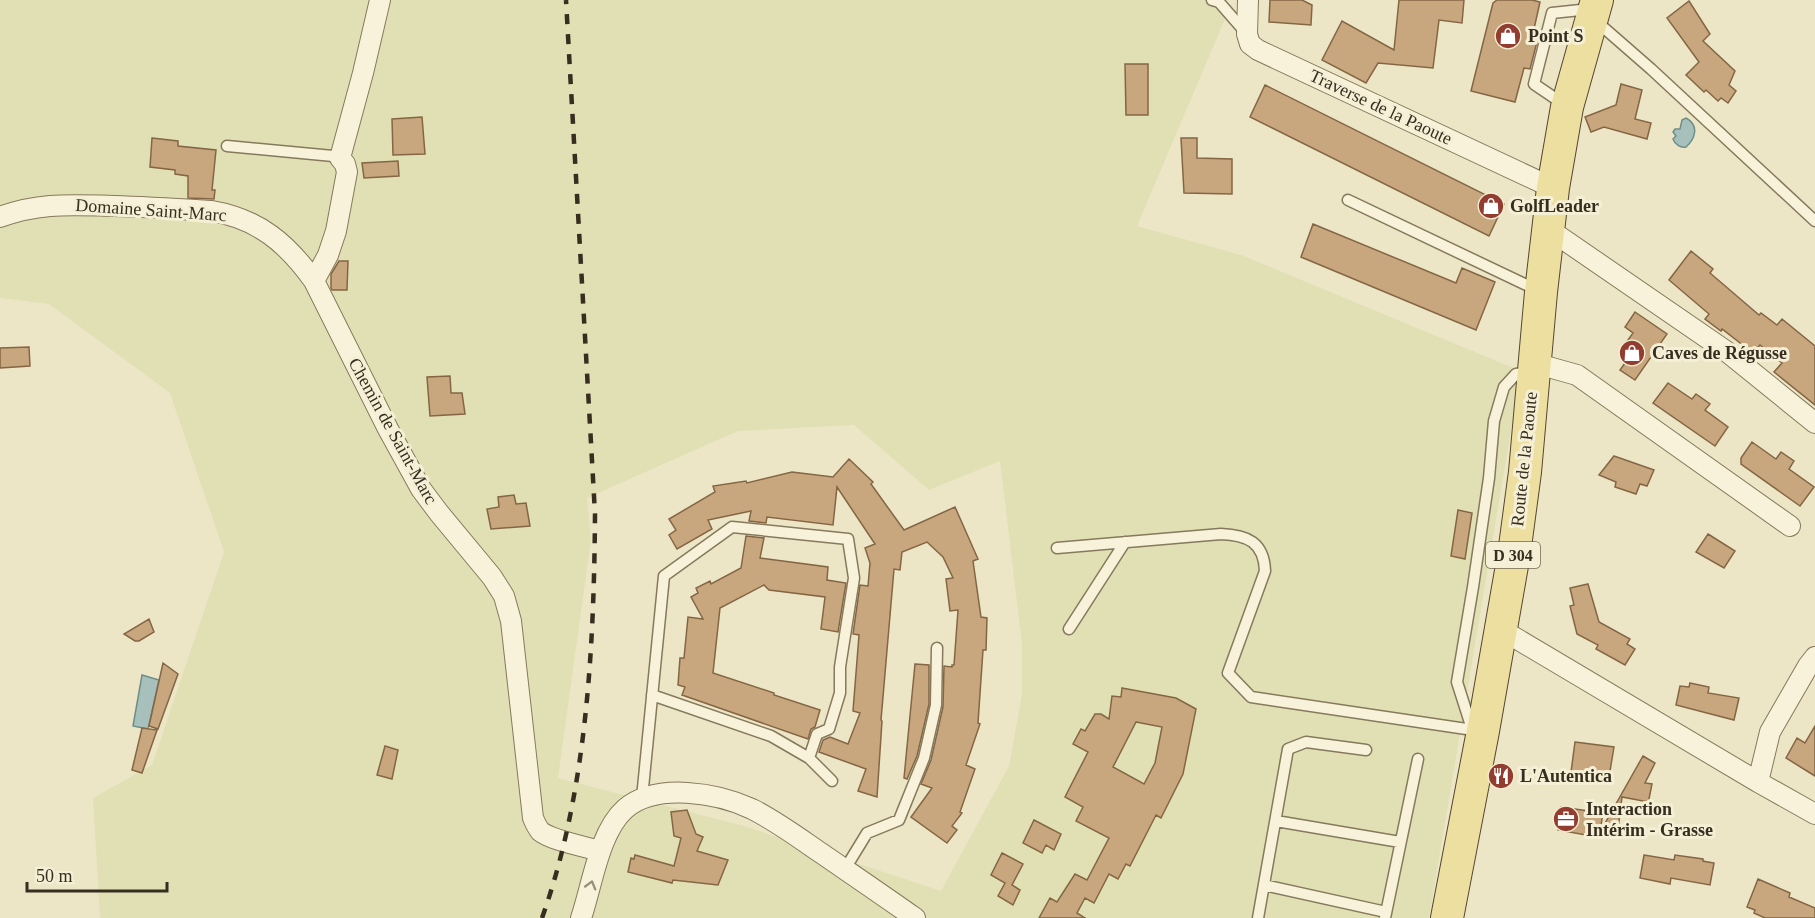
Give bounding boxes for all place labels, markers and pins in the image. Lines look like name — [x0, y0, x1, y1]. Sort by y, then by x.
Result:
shop icon: Point S — [1493, 21, 1523, 51]
place label: Point S — [1528, 26, 1584, 46]
shop icon: GolfLeader — [1476, 191, 1506, 221]
place label: GolfLeader — [1510, 196, 1599, 216]
shop icon: Caves de Régusse — [1617, 338, 1647, 368]
place label: Caves de Régusse — [1652, 343, 1787, 363]
restaurant icon: L'Autentica — [1486, 761, 1516, 791]
place label: L'Autentica — [1520, 766, 1612, 786]
place label: Interaction Intérim - Grasse — [1586, 799, 1713, 840]
office icon: Interaction Intérim - Grasse — [1551, 804, 1581, 834]

